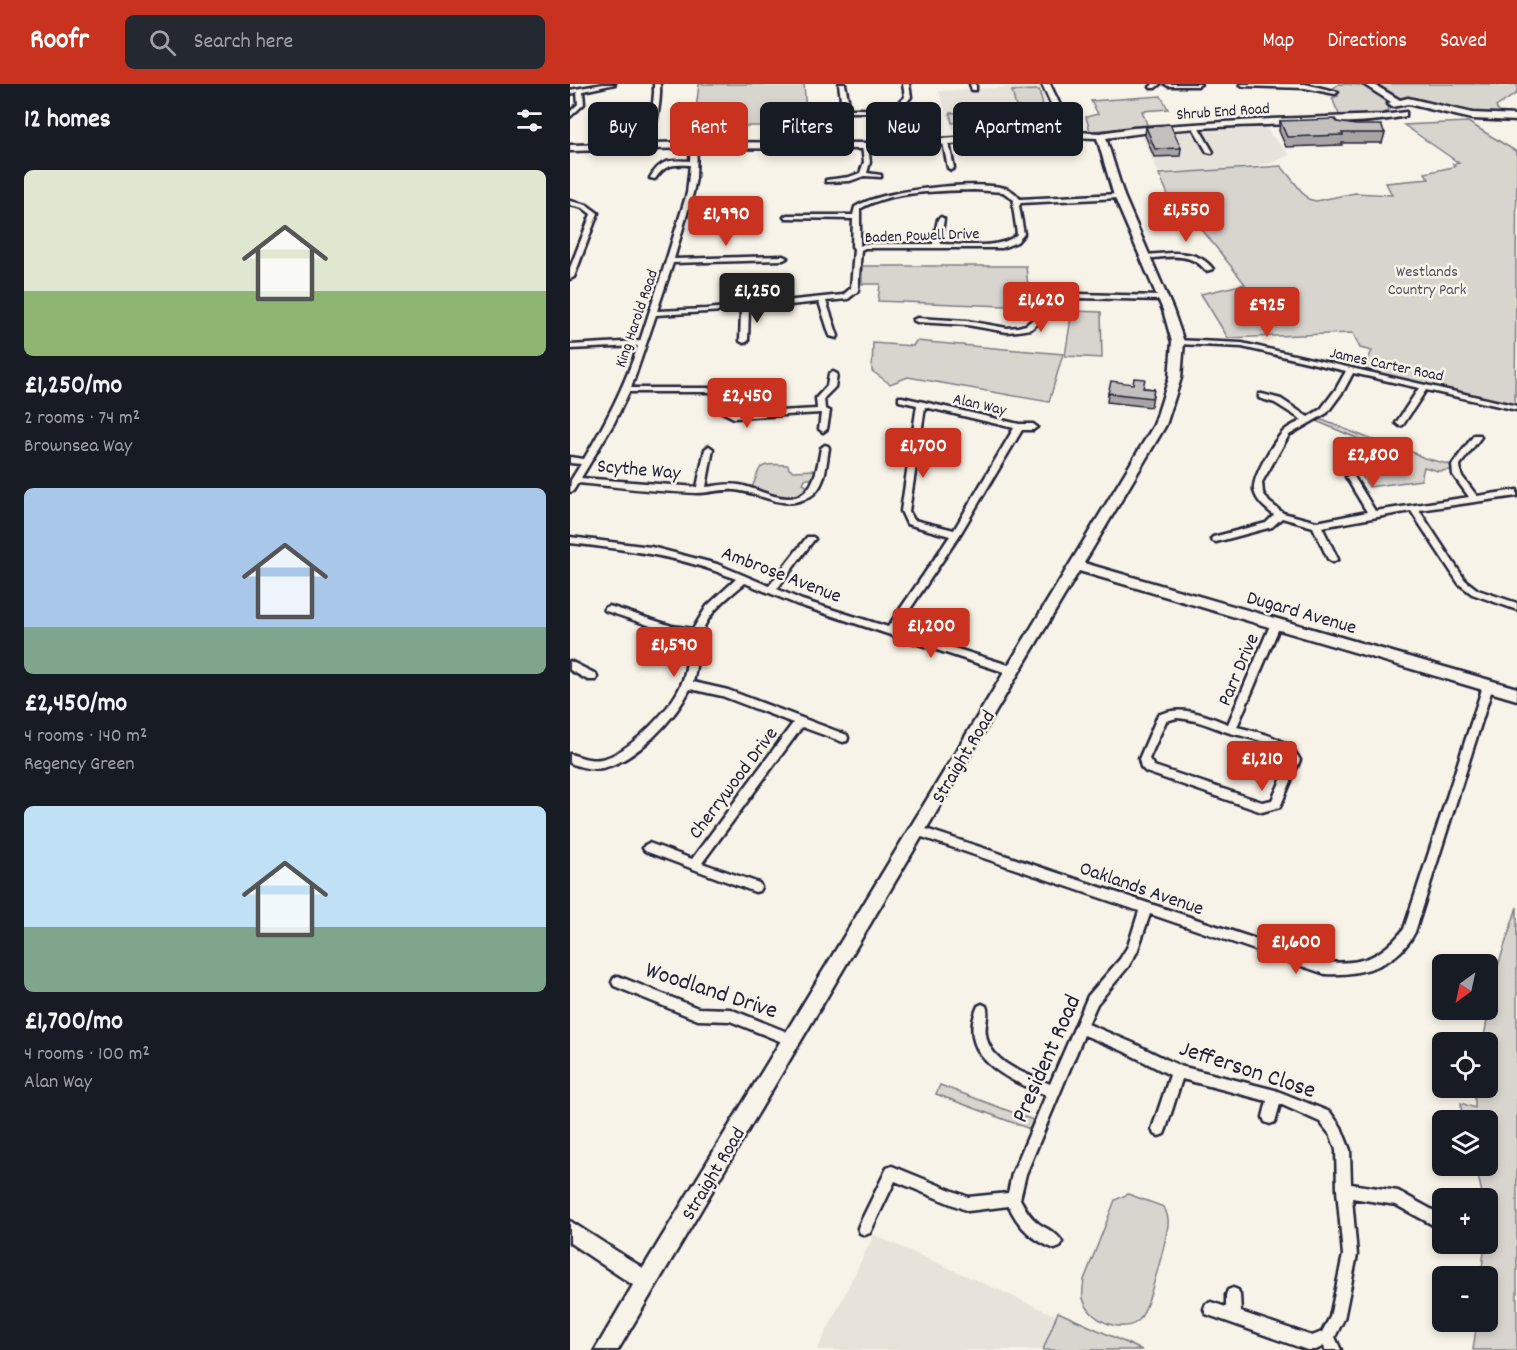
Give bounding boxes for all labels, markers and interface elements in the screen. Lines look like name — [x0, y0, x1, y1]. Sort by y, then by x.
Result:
search box — [125, 15, 545, 69]
text: Roofr — [30, 22, 89, 62]
icon: search — [146, 26, 179, 59]
text: Search here — [194, 27, 293, 58]
text: Map — [1263, 27, 1294, 57]
text: Directions — [1327, 27, 1407, 57]
text: Saved — [1440, 27, 1487, 57]
street label: Shrub End Road — [1176, 98, 1271, 127]
text: 12 homes — [24, 102, 111, 139]
chip: Buy — [588, 102, 658, 156]
chip: Rent — [670, 102, 748, 156]
chip: Filters — [760, 102, 854, 156]
chip: New — [866, 102, 941, 156]
chip: Apartment — [953, 102, 1083, 156]
icon: filters — [513, 104, 546, 137]
pin: £1,550 — [1137, 192, 1235, 243]
pin: £1,990 — [677, 196, 775, 247]
text: £1,550 — [1162, 197, 1210, 225]
text: £1,990 — [702, 201, 750, 229]
icon: home — [231, 209, 339, 317]
street label: Baden Powell Drive — [864, 223, 980, 250]
park label: Westlands Country Park — [1388, 261, 1466, 302]
street label: King Harold Road — [610, 267, 665, 371]
pin: £1,250 — [708, 273, 806, 324]
text: £1,250 — [733, 278, 781, 306]
pin: £1,620 — [992, 282, 1090, 333]
text: £1,620 — [1017, 287, 1065, 315]
pin: £925 — [1231, 287, 1303, 338]
text: £925 — [1248, 292, 1286, 320]
street label: James Carter Road — [1328, 342, 1445, 389]
text: £1,250/mo — [24, 368, 122, 405]
pin: £2,450 — [698, 378, 796, 429]
text: £2,450 — [722, 383, 773, 411]
street label: Alan Way — [950, 388, 1009, 423]
text: 2 rooms · 74 m² — [24, 405, 140, 433]
pin: £1,700 — [874, 428, 972, 479]
text: Brownsea Way — [24, 433, 132, 461]
text: £1,700 — [899, 433, 947, 461]
pin: £2,800 — [1324, 437, 1422, 488]
text: £2,800 — [1347, 442, 1399, 470]
street label: Scythe Way — [596, 453, 683, 489]
icon: home — [231, 527, 339, 635]
street label: Ambrose Avenue — [717, 540, 845, 612]
street label: Dugard Avenue — [1243, 585, 1360, 643]
pin: £1,200 — [882, 608, 980, 659]
text: £1,200 — [907, 613, 955, 641]
pin: £1,590 — [625, 627, 723, 678]
street label: Parr Drive — [1212, 629, 1268, 711]
text: £1,590 — [650, 632, 698, 660]
text: £2,450/mo — [24, 686, 127, 723]
street label: Straight Road — [926, 706, 1003, 809]
street label: Cherrywood Drive — [683, 722, 786, 846]
text: 4 rooms · 140 m² — [24, 723, 147, 751]
pin: £1,210 — [1213, 741, 1311, 792]
text: £1,210 — [1241, 746, 1283, 774]
text: Regency Green — [24, 751, 134, 779]
icon: home — [231, 845, 339, 953]
street label: Oaklands Avenue — [1075, 856, 1207, 924]
pin: £1,600 — [1247, 924, 1345, 975]
text: £1,600 — [1271, 929, 1321, 957]
street label: Woodland Drive — [640, 954, 782, 1029]
north arrow — [1432, 954, 1498, 1020]
map controls — [1432, 954, 1498, 1332]
street label: President Road — [1004, 990, 1091, 1129]
text: £1,700/mo — [24, 1004, 123, 1041]
button: locate — [1432, 1032, 1498, 1098]
street label: Jefferson Close — [1175, 1033, 1320, 1109]
text: 4 rooms · 100 m² — [24, 1041, 150, 1069]
text: Alan Way — [24, 1069, 92, 1097]
button: layers — [1432, 1110, 1498, 1176]
street label: Straight Road — [676, 1123, 753, 1226]
button: + — [1432, 1188, 1498, 1254]
button: − — [1432, 1266, 1498, 1332]

